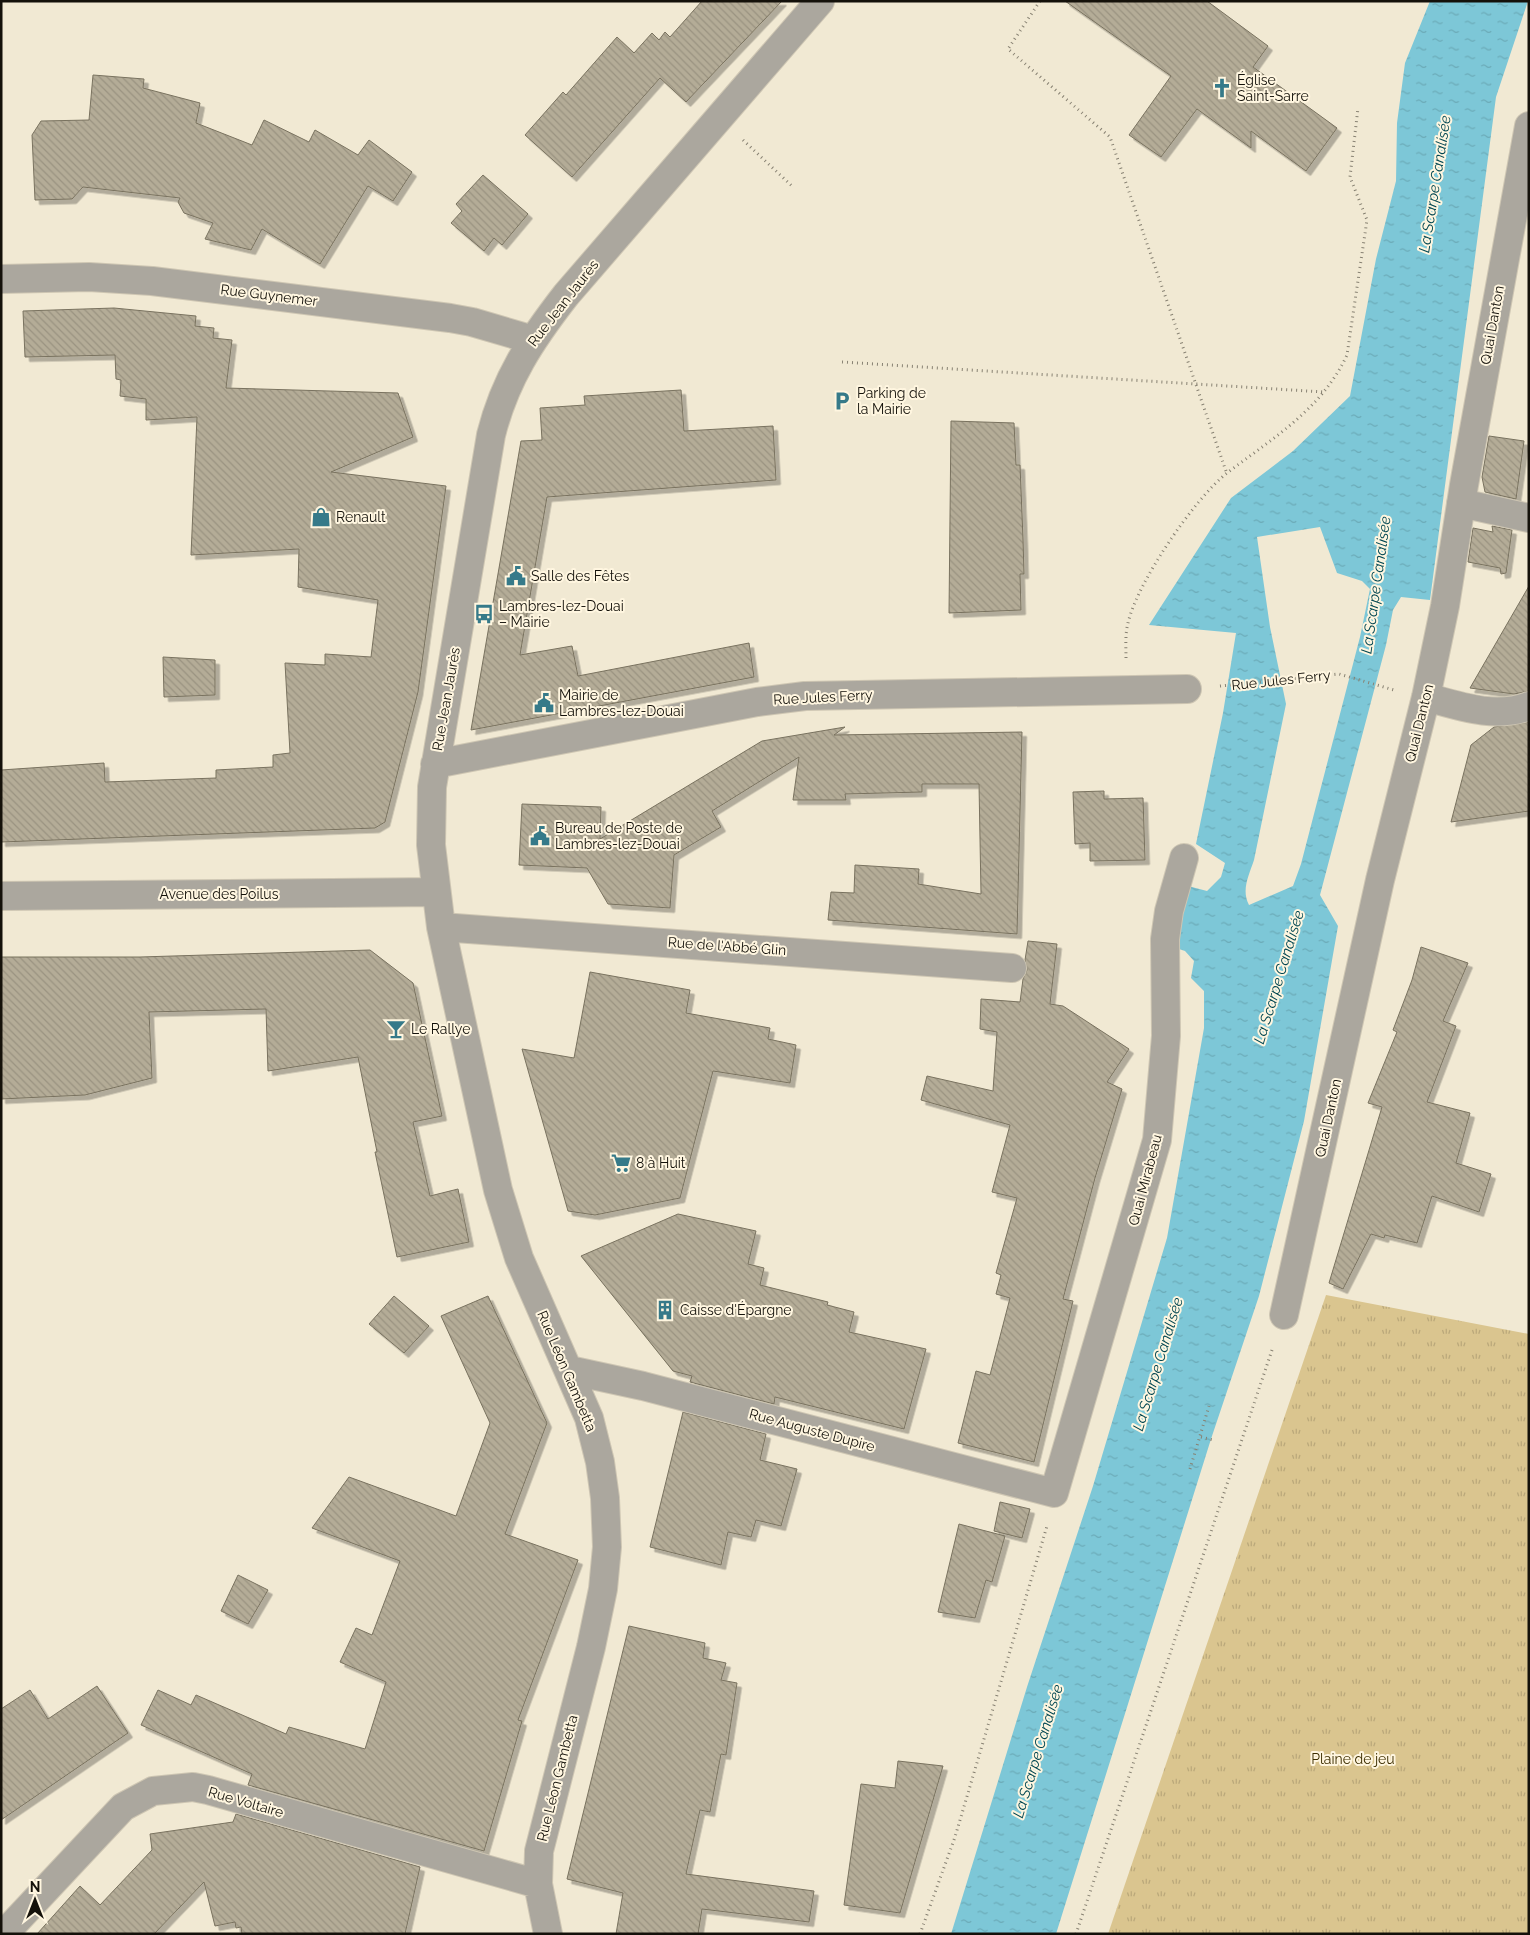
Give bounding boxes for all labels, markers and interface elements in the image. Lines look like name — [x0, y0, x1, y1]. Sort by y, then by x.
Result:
place label: Église Saint-Sarre — [1237, 71, 1309, 104]
church icon: Église Saint-Sarre — [1211, 77, 1233, 99]
water label: La Scarpe Canalisée — [1415, 114, 1455, 254]
street label: Rue Jean Jaurès — [524, 257, 602, 349]
street label: Rue Guynemer — [220, 281, 318, 309]
street label: Quai Danton — [1477, 284, 1507, 366]
place label: Parking de la Mairie — [857, 385, 926, 417]
parking icon: Parking de la Mairie — [831, 390, 853, 412]
shop icon: Renault — [310, 506, 332, 528]
place label: Renault — [336, 509, 386, 525]
water label: La Scarpe Canalisée — [1357, 515, 1395, 655]
public building icon: Salle des Fêtes — [505, 565, 527, 587]
place label: Salle des Fêtes — [531, 568, 630, 584]
place label: Lambres-lez-Douai – Mairie — [499, 598, 624, 630]
bus stop icon: Lambres-lez-Douai – Mairie — [473, 603, 495, 625]
street label: Rue Jean Jaurès — [429, 646, 463, 752]
street label: Rue Jules Ferry — [1231, 667, 1332, 693]
street label: Quai Danton — [1402, 682, 1436, 764]
street label: Rue Jules Ferry — [773, 686, 874, 708]
place label: Mairie de Lambres-lez-Douai — [559, 687, 684, 719]
public building icon: Mairie de Lambres-lez-Douai — [533, 692, 555, 714]
place label: Bureau de Poste de Lambres-lez-Douai — [555, 820, 683, 852]
public building icon: Bureau de Poste de Lambres-lez-Douai — [529, 825, 551, 847]
street label: Avenue des Poilus — [160, 886, 279, 902]
water label: La Scarpe Canalisée — [1250, 908, 1308, 1046]
street label: Rue de l'Abbé Glin — [667, 934, 787, 958]
bar icon: Le Rallye — [385, 1018, 407, 1040]
place label: Le Rallye — [411, 1021, 470, 1037]
street label: Quai Danton — [1312, 1077, 1344, 1159]
street label: Quai Mirabeau — [1125, 1133, 1165, 1227]
supermarket icon: 8 à Huit — [610, 1152, 632, 1174]
place label: 8 à Huit — [636, 1155, 686, 1171]
water label: La Scarpe Canalisée — [1129, 1295, 1187, 1433]
building icon: Caisse d'Épargne — [654, 1299, 676, 1321]
place label: Caisse d'Épargne — [680, 1301, 792, 1318]
street label: Rue Léon Gambetta — [534, 1308, 600, 1434]
street label: Rue Auguste Dupire — [747, 1406, 877, 1454]
water label: La Scarpe Canalisée — [1009, 1682, 1067, 1820]
street label: Rue Léon Gambetta — [534, 1713, 580, 1843]
park label: Plaine de jeu — [1311, 1751, 1395, 1767]
street label: Rue Voltaire — [206, 1784, 286, 1820]
north arrow — [10, 1875, 60, 1925]
text: N — [30, 1879, 40, 1895]

